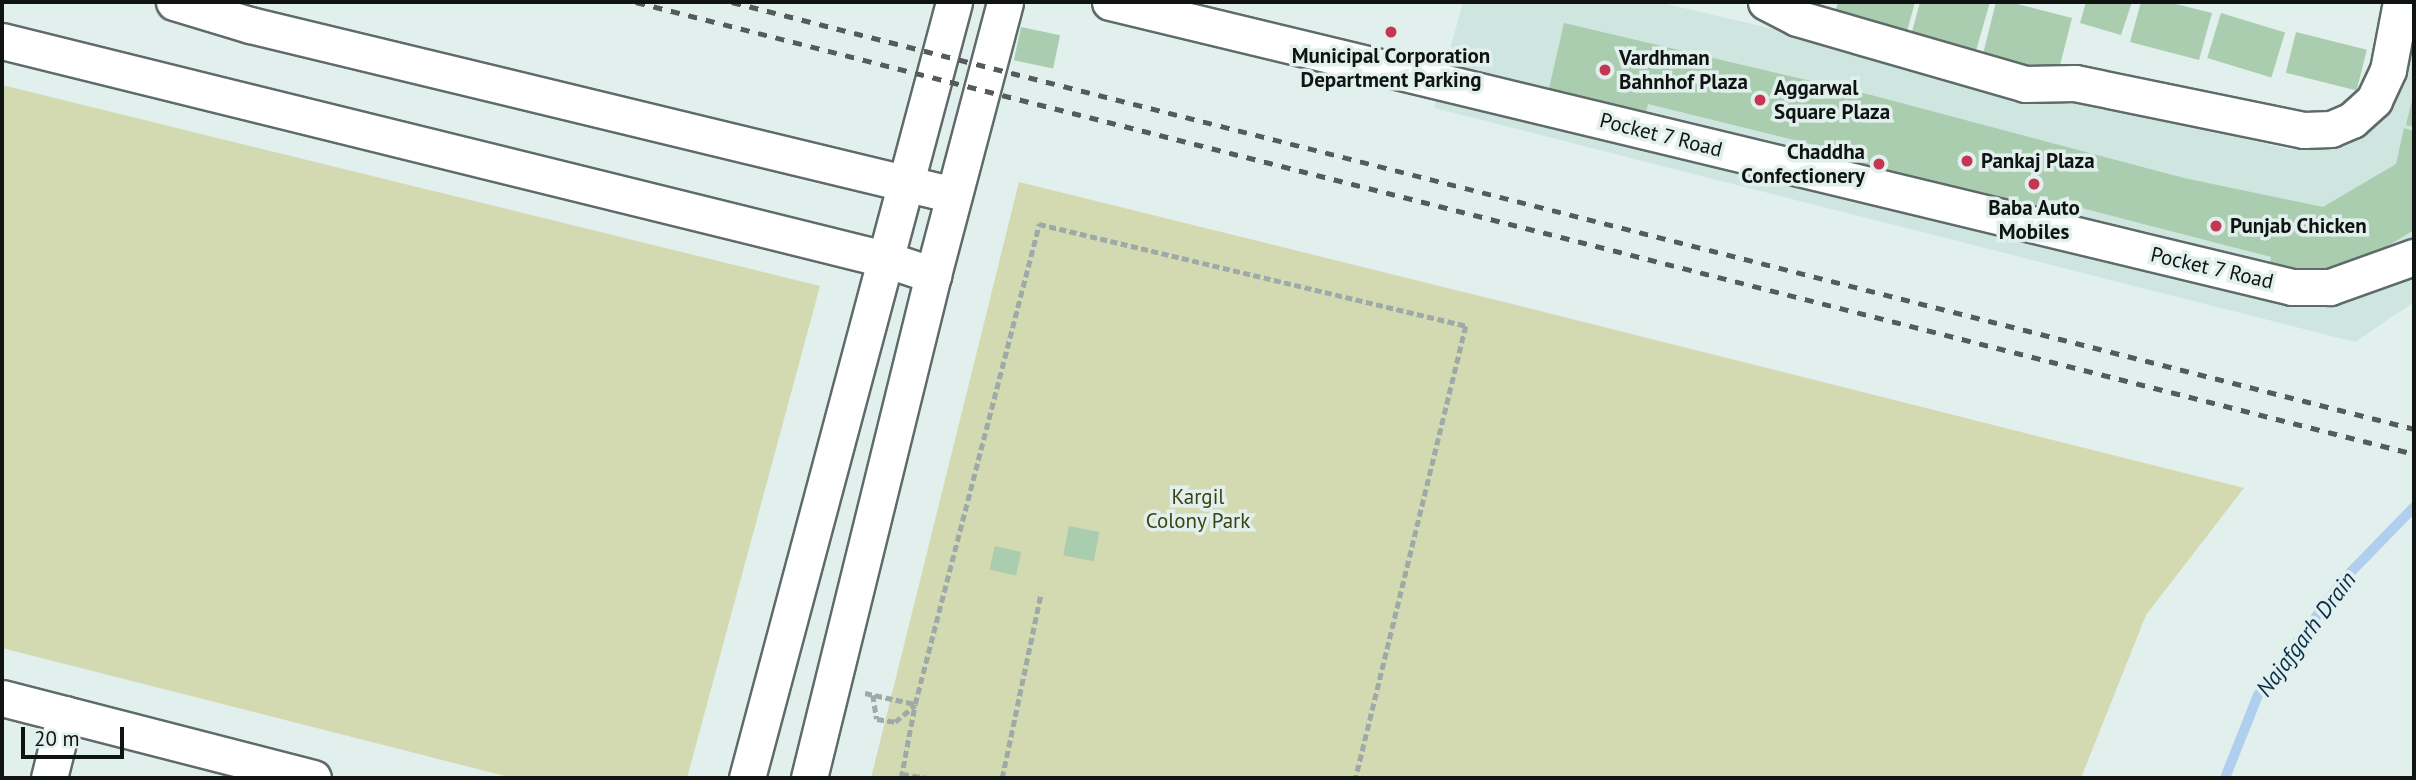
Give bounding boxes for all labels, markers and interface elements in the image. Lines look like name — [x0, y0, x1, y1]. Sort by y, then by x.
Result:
marker: Municipal Corporation Department Parking — [1383, 24, 1399, 40]
place label: Municipal Corporation Department Parking — [1292, 43, 1490, 93]
place label: Vardhman Bahnhof Plaza — [1619, 45, 1748, 95]
marker: Vardhman Bahnhof Plaza — [1597, 62, 1613, 78]
place label: Aggarwal Square Plaza — [1774, 75, 1890, 125]
marker: Aggarwal Square Plaza — [1752, 92, 1768, 108]
street label: Pocket 7 Road — [1597, 107, 1725, 163]
place label: Chaddha Confectionery — [1741, 139, 1865, 189]
place label: Pankaj Plaza — [1981, 148, 2095, 174]
marker: Pankaj Plaza — [1959, 153, 1975, 169]
marker: Chaddha Confectionery — [1871, 156, 1887, 172]
marker: Baba Auto Mobiles — [2026, 176, 2042, 192]
place label: Baba Auto Mobiles — [1988, 195, 2080, 245]
place label: Punjab Chicken — [2230, 213, 2367, 239]
marker: Punjab Chicken — [2208, 218, 2224, 234]
street label: Pocket 7 Road — [2148, 242, 2276, 294]
park label: Kargil Colony Park — [1145, 484, 1251, 534]
water label: Najafgarh Drain — [2250, 566, 2362, 702]
scale bar — [24, 714, 128, 758]
text: 20 m — [34, 725, 80, 752]

